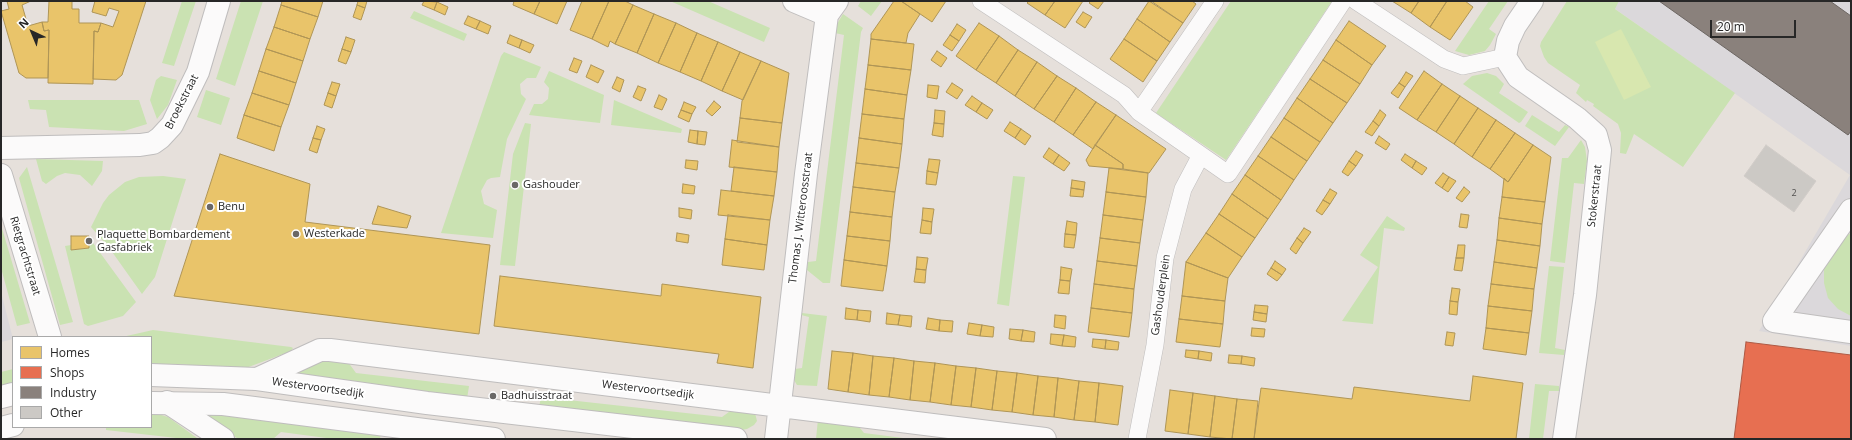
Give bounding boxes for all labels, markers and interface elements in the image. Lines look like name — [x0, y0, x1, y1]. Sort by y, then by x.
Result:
north arrow — [12, 12, 52, 52]
scale bar — [1712, 12, 1798, 38]
text: N — [15, 15, 32, 32]
text: 20 m — [1717, 18, 1745, 35]
street label: Broekstraat — [163, 72, 201, 132]
street label: Thomas J. Witteroosstraat — [786, 152, 816, 284]
street label: Stokerstraat — [1585, 164, 1605, 228]
place label: Gashouder — [523, 178, 580, 192]
marker: Gashouder — [510, 180, 520, 190]
house number: 2 — [1791, 188, 1797, 198]
place label: Benu — [218, 200, 245, 214]
marker: Benu — [205, 202, 215, 212]
street label: Rietgrachtstraat — [7, 215, 43, 297]
place label: Westerkade — [304, 227, 365, 241]
place label: Plaquette Bombardement Gasfabriek — [97, 228, 230, 254]
marker: Westerkade — [291, 229, 301, 239]
marker: Plaquette Bombardement Gasfabriek — [84, 236, 94, 246]
street label: Gashouderplein — [1149, 253, 1173, 337]
legend — [12, 336, 152, 428]
text: Homes — [50, 344, 90, 361]
text: Shops — [50, 364, 84, 381]
street label: Westervoortsedijk — [271, 375, 365, 401]
street label: Westervoortsedijk — [601, 378, 695, 402]
text: Industry — [50, 384, 96, 401]
place label: Badhuisstraat — [501, 389, 572, 403]
marker: Badhuisstraat — [488, 391, 498, 401]
text: Other — [50, 404, 83, 421]

